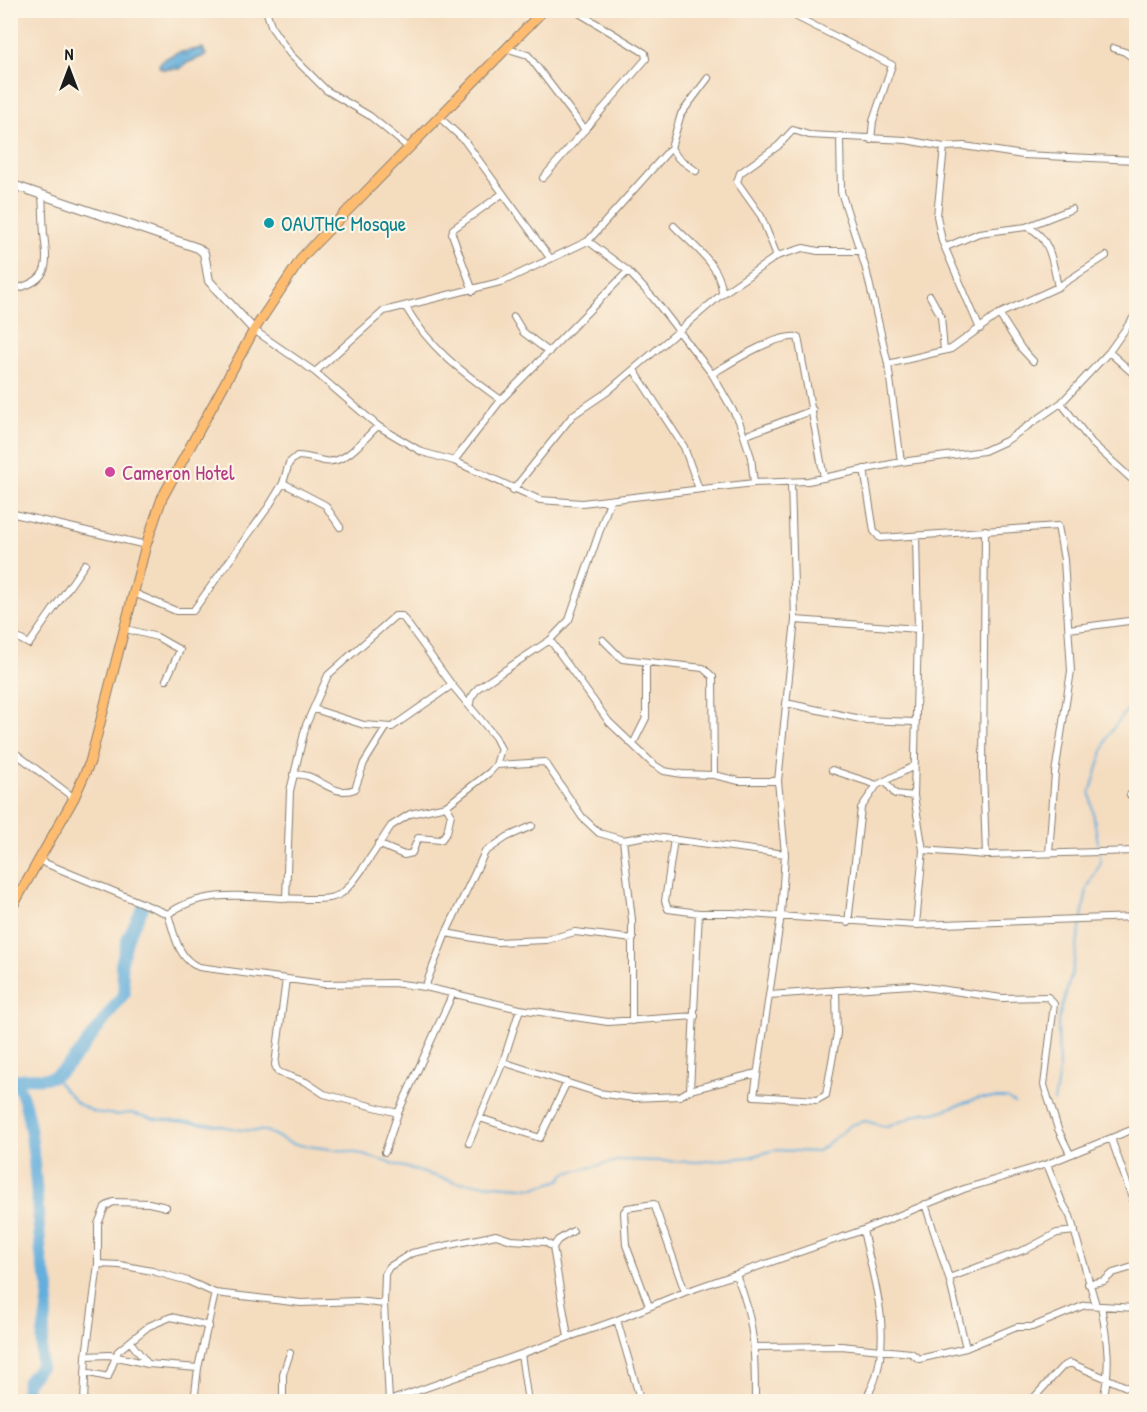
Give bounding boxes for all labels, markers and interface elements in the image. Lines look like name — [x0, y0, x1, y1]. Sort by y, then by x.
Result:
north arrow — [39, 39, 99, 99]
text: N — [65, 43, 74, 65]
place label: OAUTHC Mosque — [281, 209, 406, 238]
marker: OAUTHC Mosque — [262, 216, 276, 230]
place label: Cameron Hotel — [122, 458, 235, 487]
marker: Cameron Hotel — [103, 465, 117, 479]

